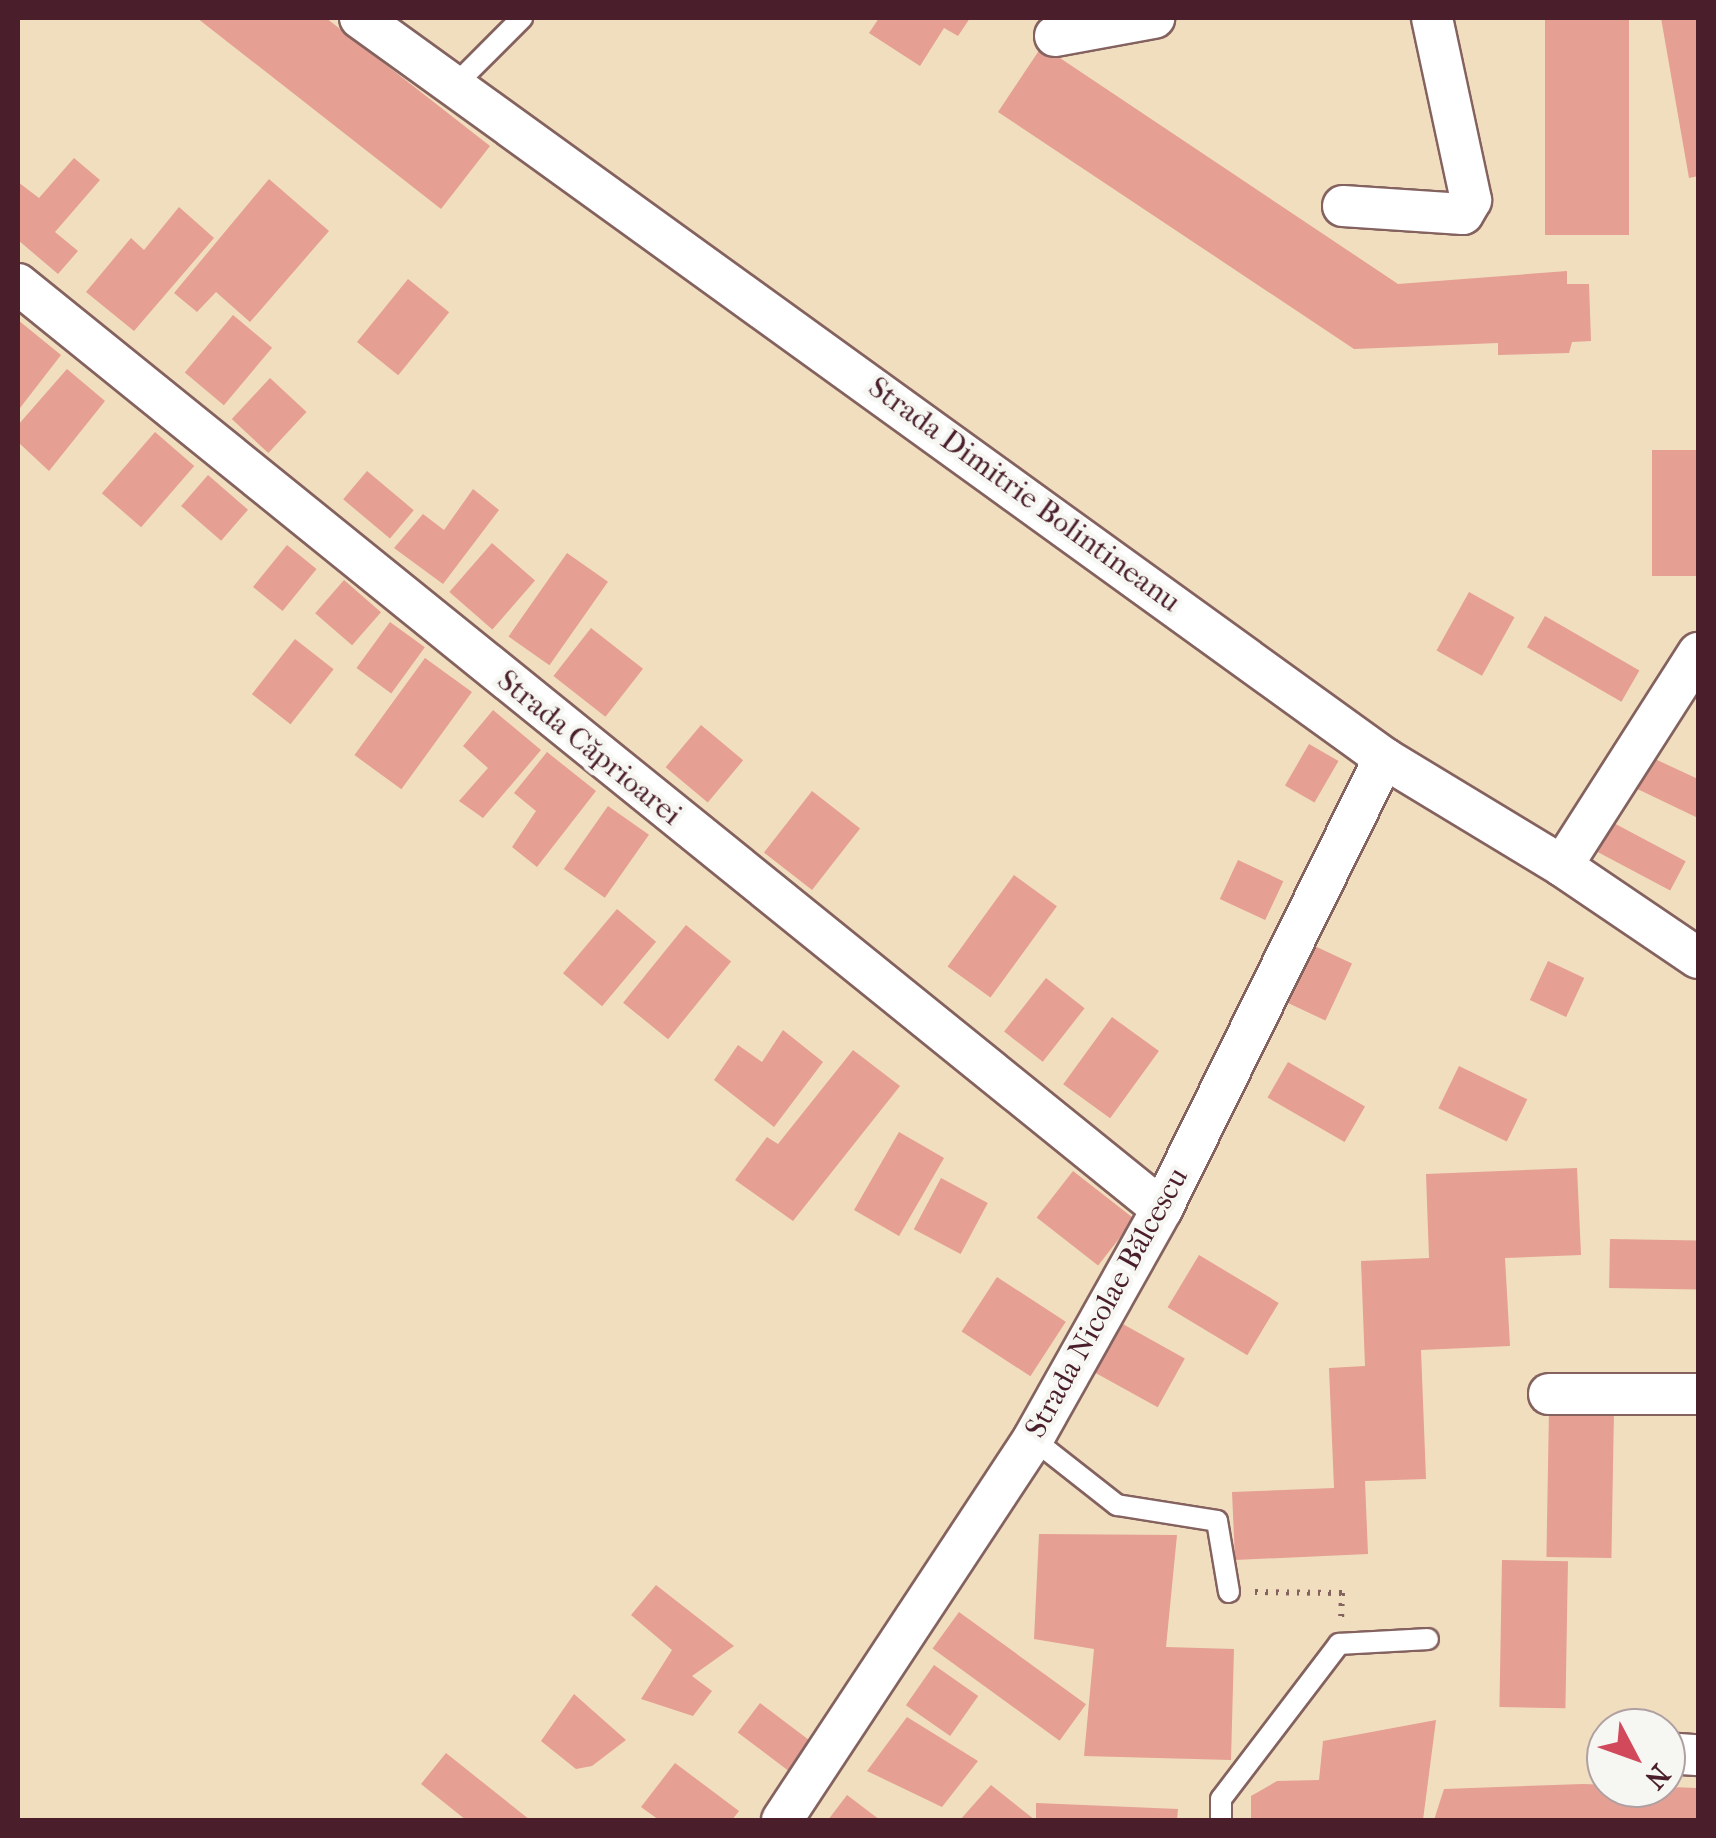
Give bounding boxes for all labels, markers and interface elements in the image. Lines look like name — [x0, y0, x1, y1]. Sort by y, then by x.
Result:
street label: Strada Dimitrie Bolintineanu — [861, 370, 1187, 620]
street label: Strada Căprioarei — [490, 663, 688, 833]
street label: Strada Nicolae Bălcescu — [1018, 1162, 1196, 1444]
north arrow — [1586, 1708, 1686, 1808]
text: N — [1638, 1758, 1677, 1796]

